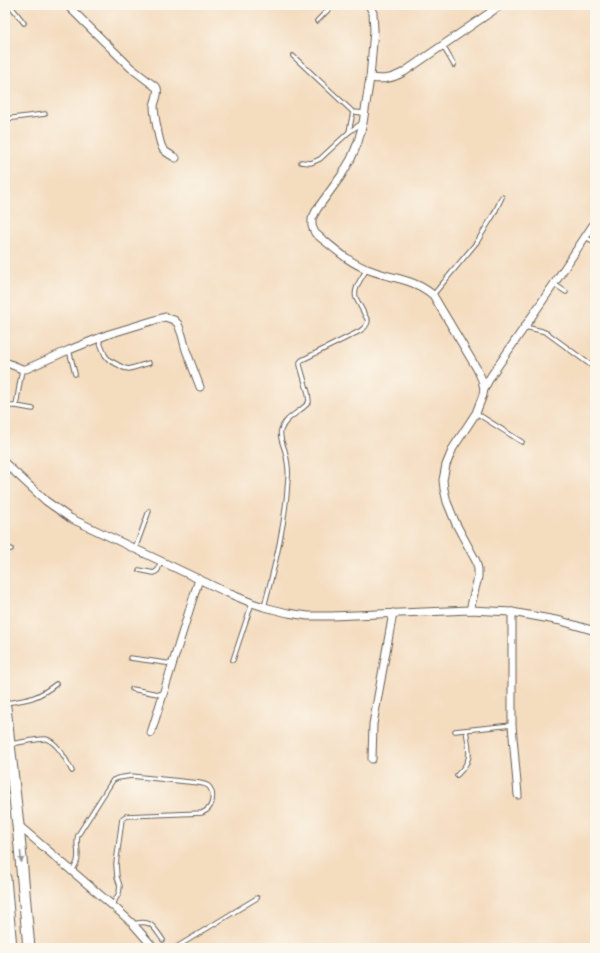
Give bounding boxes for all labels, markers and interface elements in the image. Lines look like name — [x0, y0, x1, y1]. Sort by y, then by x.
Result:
one-way arrow — [17, 851, 24, 863]

